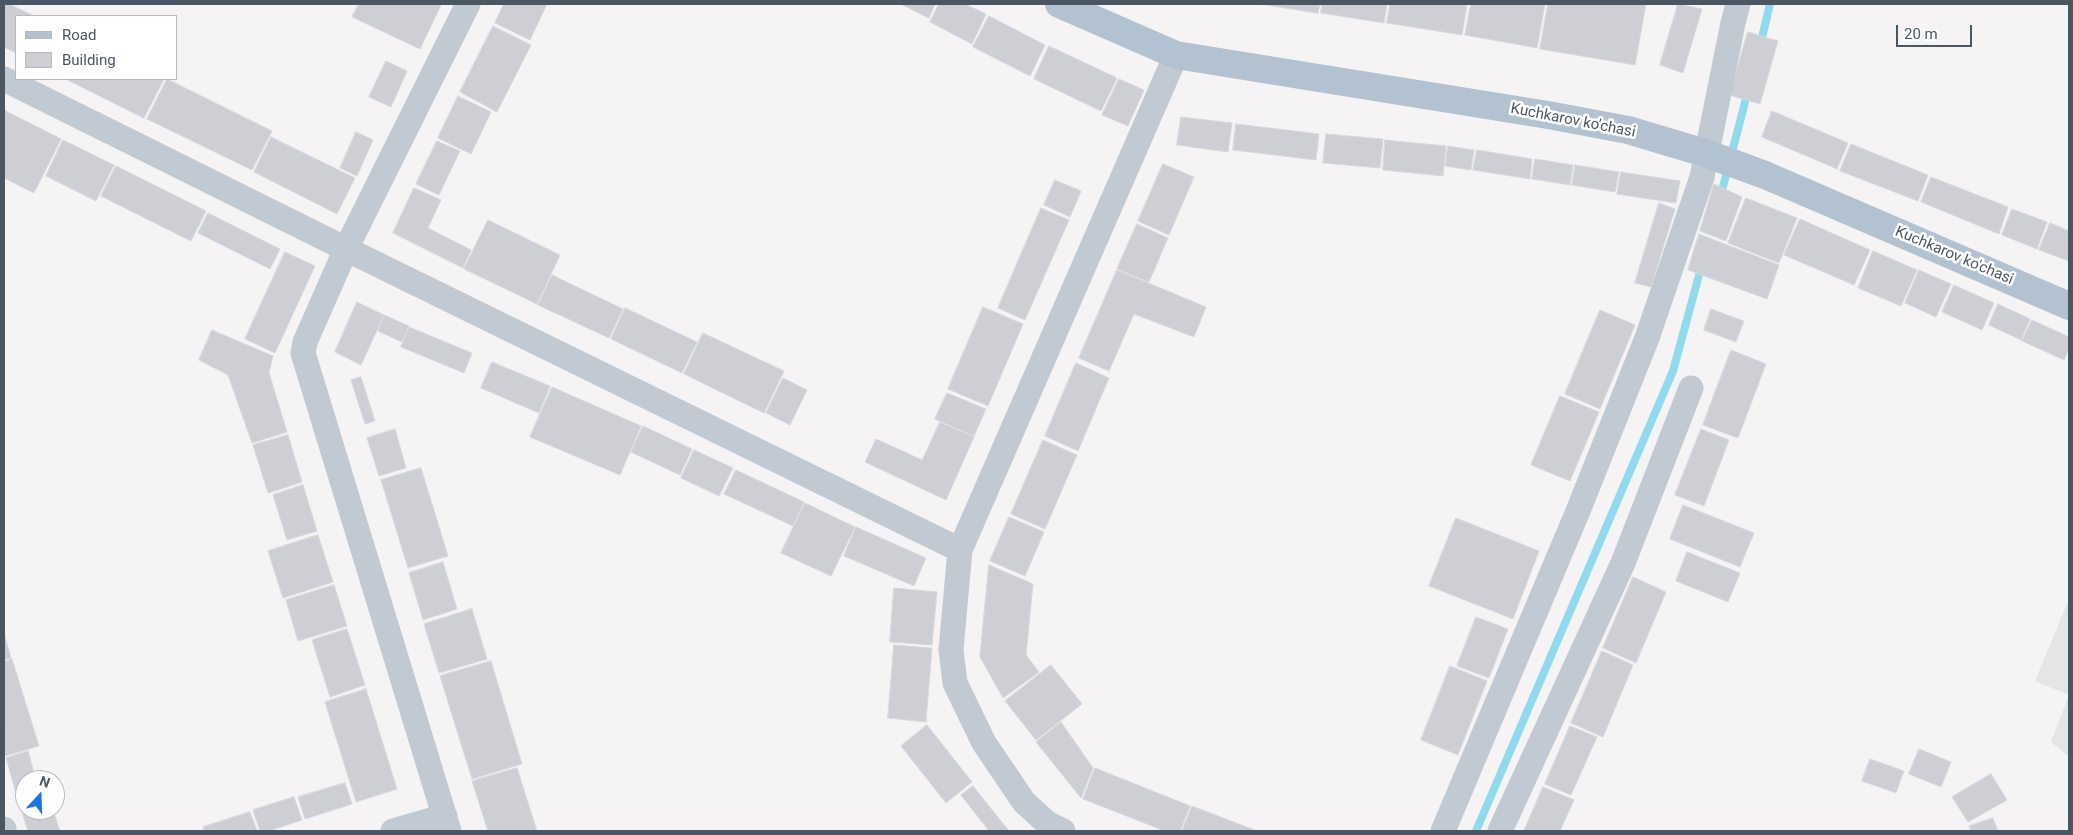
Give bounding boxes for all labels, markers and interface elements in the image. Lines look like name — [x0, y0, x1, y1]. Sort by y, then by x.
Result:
legend — [15, 15, 178, 80]
scale bar — [1898, 15, 1974, 47]
text: 20 m — [1904, 25, 1938, 43]
text: Road — [62, 26, 96, 44]
text: Building — [62, 51, 116, 69]
street label: Kuchkarov ko'chasi — [1509, 100, 1637, 142]
street label: Kuchkarov ko'chasi — [1892, 223, 2016, 289]
north arrow — [15, 770, 65, 820]
text: N — [37, 773, 52, 791]

